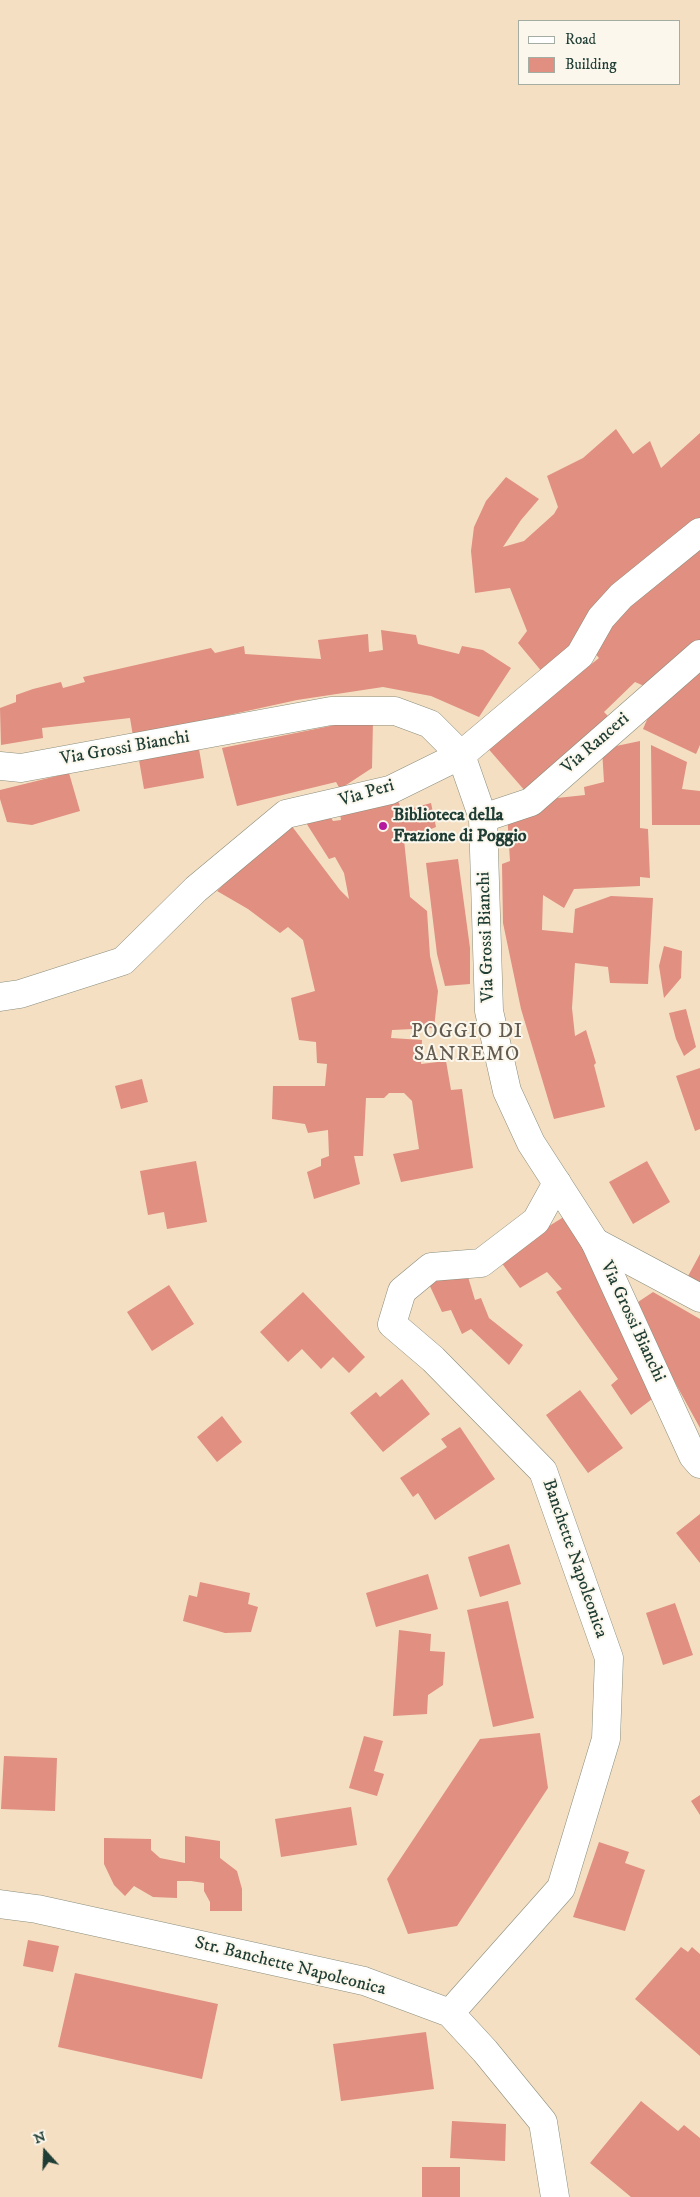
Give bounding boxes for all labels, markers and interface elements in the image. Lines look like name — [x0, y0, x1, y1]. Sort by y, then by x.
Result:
legend — [518, 20, 680, 85]
text: Road — [565, 30, 596, 49]
text: Building — [565, 55, 617, 74]
street label: Via Ranceri — [558, 709, 634, 779]
street label: Via Grossi Bianchi — [59, 727, 191, 771]
street label: Via Peri — [337, 775, 397, 813]
place label: Biblioteca della Frazione di Poggio — [393, 805, 527, 848]
marker: Biblioteca della Frazione di Poggio — [377, 820, 389, 832]
street label: Via Grossi Bianchi — [474, 871, 500, 1003]
district label: POGGIO DI SANREMO — [410, 1021, 524, 1068]
street label: Via Grossi Bianchi — [595, 1258, 669, 1386]
street label: Banchette Napoleonica — [537, 1477, 611, 1641]
street label: Str. Banchette Napoleonica — [192, 1933, 388, 2001]
north arrow — [20, 2127, 70, 2177]
text: N — [31, 2127, 48, 2148]

